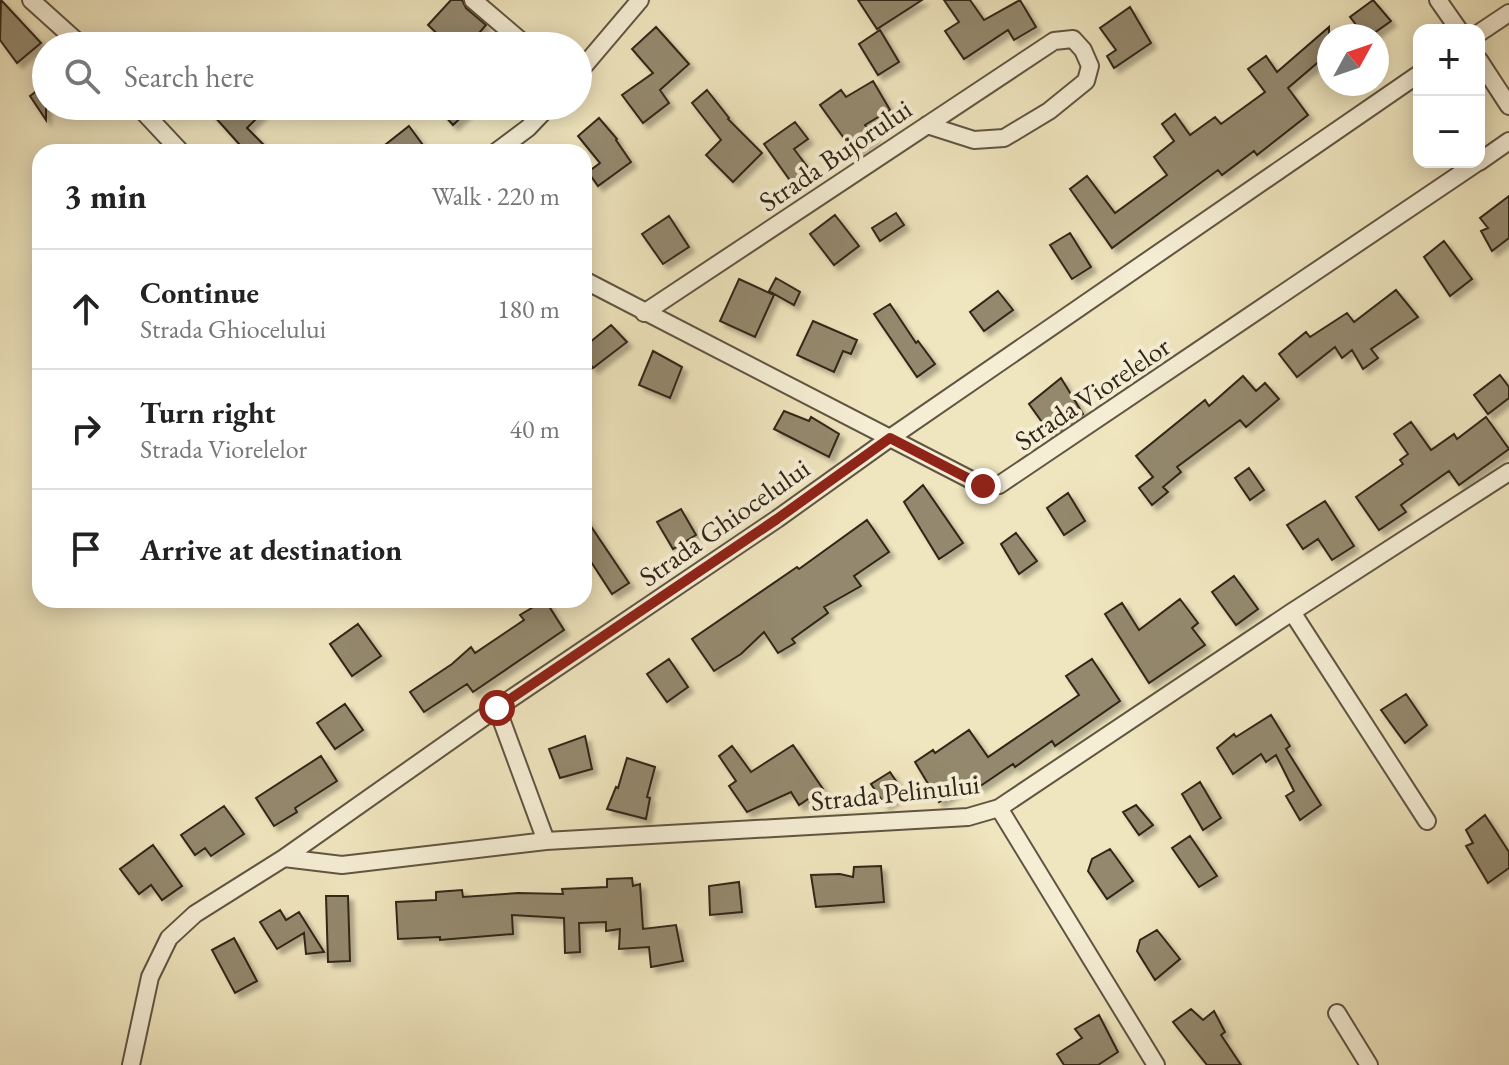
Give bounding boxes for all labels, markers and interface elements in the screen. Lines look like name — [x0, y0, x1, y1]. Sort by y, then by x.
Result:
north arrow — [1317, 24, 1389, 96]
map controls — [1413, 24, 1485, 168]
button: + — [1413, 24, 1485, 96]
search box — [32, 32, 592, 120]
icon: search — [60, 54, 104, 98]
text: Search here — [124, 57, 254, 96]
street label: Strada Bujorului — [752, 90, 919, 219]
button: − — [1413, 96, 1485, 168]
text: 3 min — [64, 174, 147, 218]
text: Walk · 220 m — [432, 179, 560, 213]
text: Continue — [140, 273, 259, 312]
icon: ahead — [64, 287, 108, 331]
text: 180 m — [497, 292, 560, 326]
text: Strada Ghiocelului — [140, 312, 326, 346]
street label: Strada Viorelelor — [1007, 327, 1177, 458]
text: Turn right — [140, 393, 276, 432]
icon: right — [64, 407, 108, 451]
text: 40 m — [510, 412, 560, 446]
text: Strada Viorelelor — [140, 432, 307, 466]
street label: Strada Ghiocelului — [632, 450, 817, 594]
route end — [965, 468, 1001, 504]
icon: arrive — [64, 527, 108, 571]
text: Arrive at destination — [140, 530, 402, 569]
route start — [479, 690, 515, 726]
street label: Strada Pelinului — [809, 765, 981, 819]

